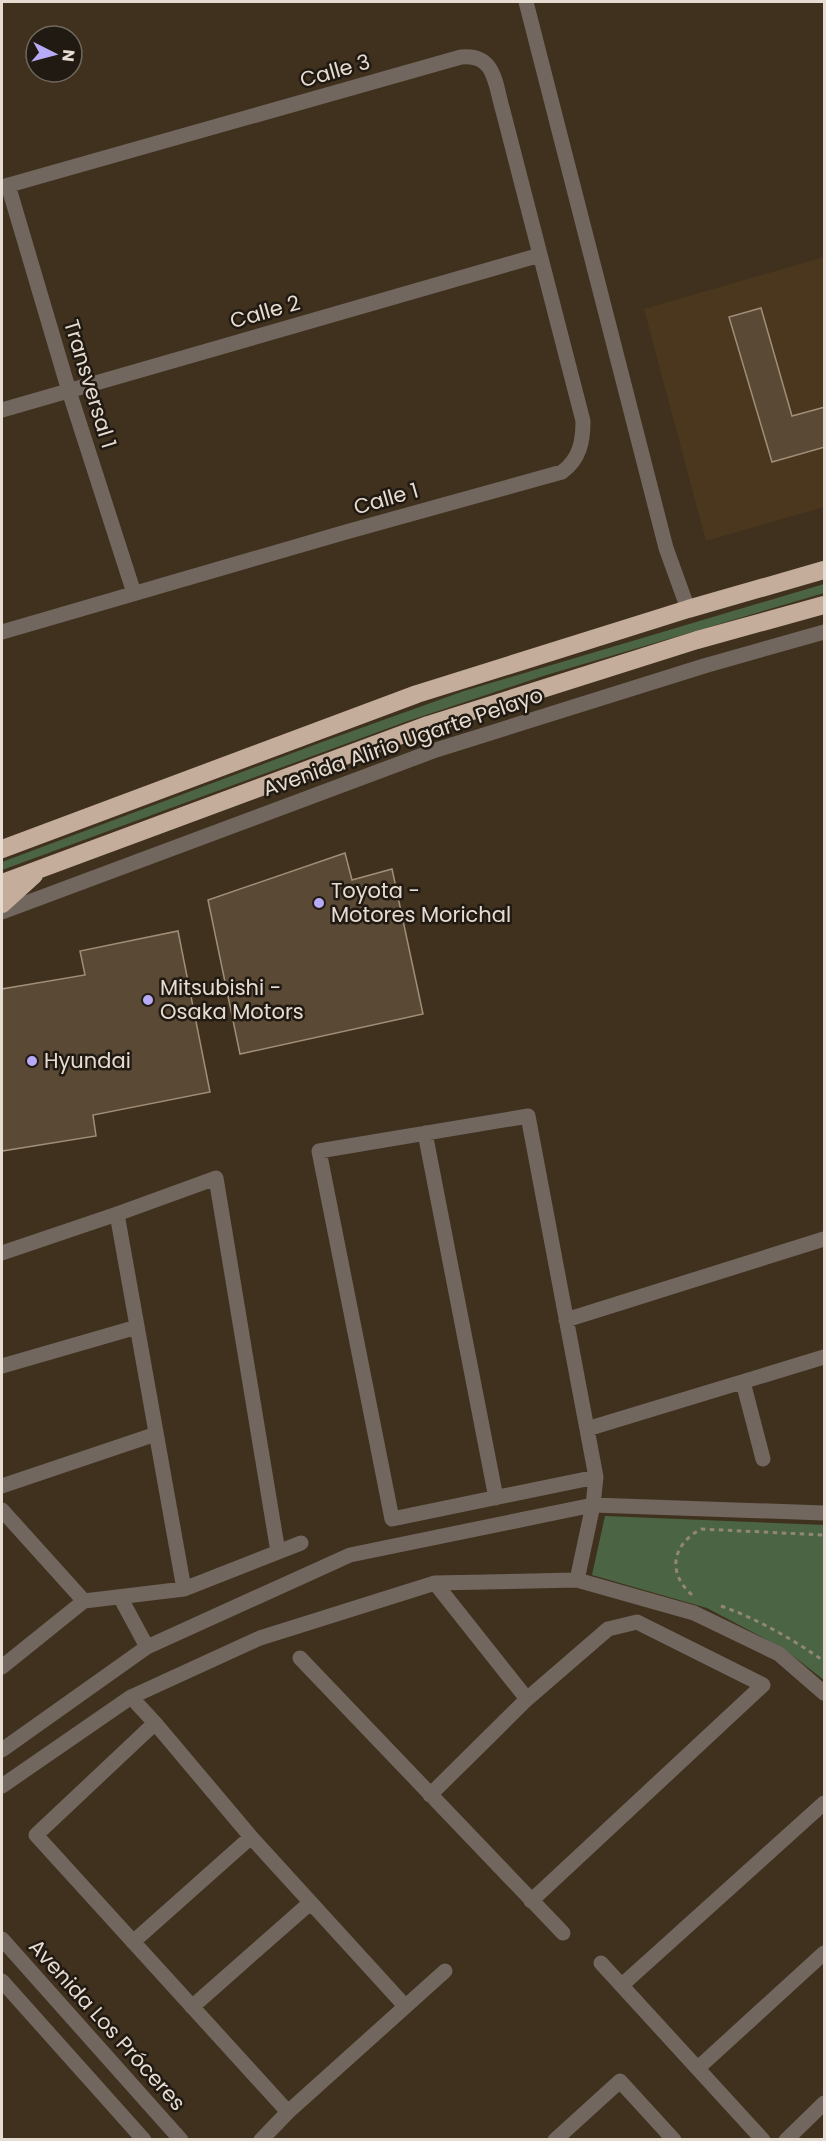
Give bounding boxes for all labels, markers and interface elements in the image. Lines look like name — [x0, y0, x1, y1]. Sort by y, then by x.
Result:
north arrow — [24, 24, 84, 84]
street label: Calle 3 — [296, 47, 373, 94]
text: N — [56, 48, 80, 63]
street label: Calle 2 — [227, 288, 303, 335]
street label: Transversal 1 — [57, 316, 124, 452]
street label: Calle 1 — [350, 475, 422, 522]
street label: Avenida Alirio Ugarte Pelayo — [259, 680, 547, 803]
place label: Toyota - Motores Morichal — [331, 876, 511, 929]
marker: Toyota - Motores Morichal — [312, 896, 326, 910]
place label: Mitsubishi - Osaka Motors — [160, 973, 304, 1026]
marker: Mitsubishi - Osaka Motors — [141, 993, 155, 1007]
place label: Hyundai — [44, 1046, 131, 1075]
marker: Hyundai — [25, 1054, 39, 1068]
street label: Avenida Los Próceres — [22, 1933, 192, 2117]

